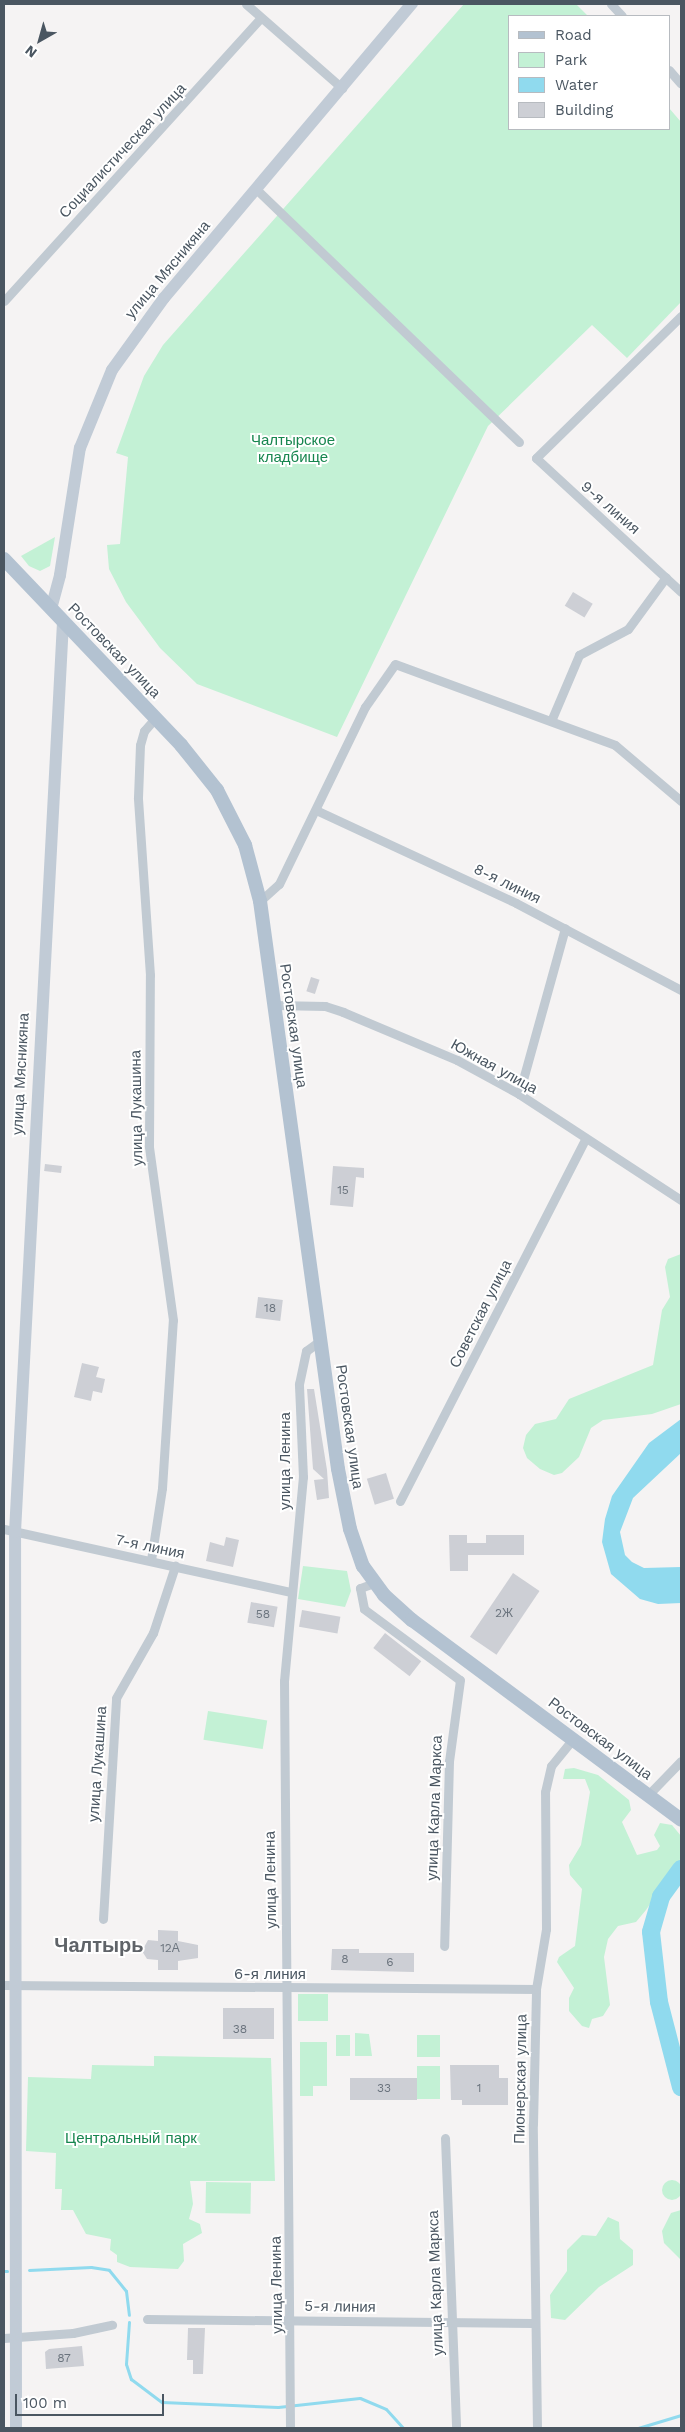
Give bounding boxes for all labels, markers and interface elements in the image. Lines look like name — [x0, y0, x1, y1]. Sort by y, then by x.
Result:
north arrow — [15, 15, 65, 65]
legend — [508, 15, 670, 130]
text: Road — [555, 26, 592, 44]
text: N — [22, 42, 40, 61]
text: Park — [555, 51, 587, 69]
text: Water — [555, 76, 598, 94]
street label: Социалистическая улица — [56, 80, 190, 222]
text: Building — [555, 101, 613, 119]
street label: улица Мясникяна — [122, 217, 214, 323]
park label: Чалтырское кладбище — [251, 431, 335, 466]
street label: 9-я линия — [577, 478, 643, 538]
street label: Ростовская улица — [64, 600, 164, 702]
street label: 8-я линия — [471, 860, 543, 908]
street label: Ростовская улица — [275, 963, 311, 1089]
street label: улица Мясникяна — [9, 1012, 33, 1136]
street label: Южная улица — [448, 1036, 540, 1098]
street label: улица Лукашина — [127, 1050, 147, 1166]
house number: 15 — [337, 1184, 349, 1198]
street label: Советская улица — [446, 1257, 516, 1371]
house number: 18 — [264, 1302, 276, 1316]
street label: Ростовская улица — [331, 1364, 367, 1490]
street label: улица Ленина — [277, 1412, 295, 1510]
street label: 7-я линия — [114, 1531, 186, 1563]
house number: 2Ж — [495, 1607, 513, 1621]
house number: 58 — [256, 1608, 270, 1622]
street label: Ростовская улица — [545, 1694, 655, 1784]
street label: улица Лукашина — [85, 1705, 111, 1823]
street label: улица Карла Маркса — [423, 1735, 447, 1881]
street label: улица Ленина — [261, 1831, 281, 1929]
district label: Чалтырь — [54, 1933, 144, 1957]
house number: 12А — [160, 1942, 180, 1956]
house number: 8 — [341, 1953, 349, 1967]
house number: 6 — [386, 1956, 394, 1970]
street label: 6-я линия — [234, 1966, 306, 1984]
street label: Пионерская улица — [511, 2014, 531, 2144]
house number: 38 — [233, 2023, 247, 2037]
house number: 33 — [377, 2082, 391, 2096]
house number: 1 — [477, 2082, 481, 2096]
park label: Центральный парк — [65, 2130, 197, 2148]
street label: улица Карла Маркса — [424, 2210, 448, 2356]
street label: улица Ленина — [267, 2236, 287, 2334]
street label: 5-я линия — [304, 2297, 376, 2317]
house number: 87 — [57, 2352, 71, 2366]
scale bar — [18, 2384, 166, 2416]
text: 100 m — [23, 2394, 67, 2412]

